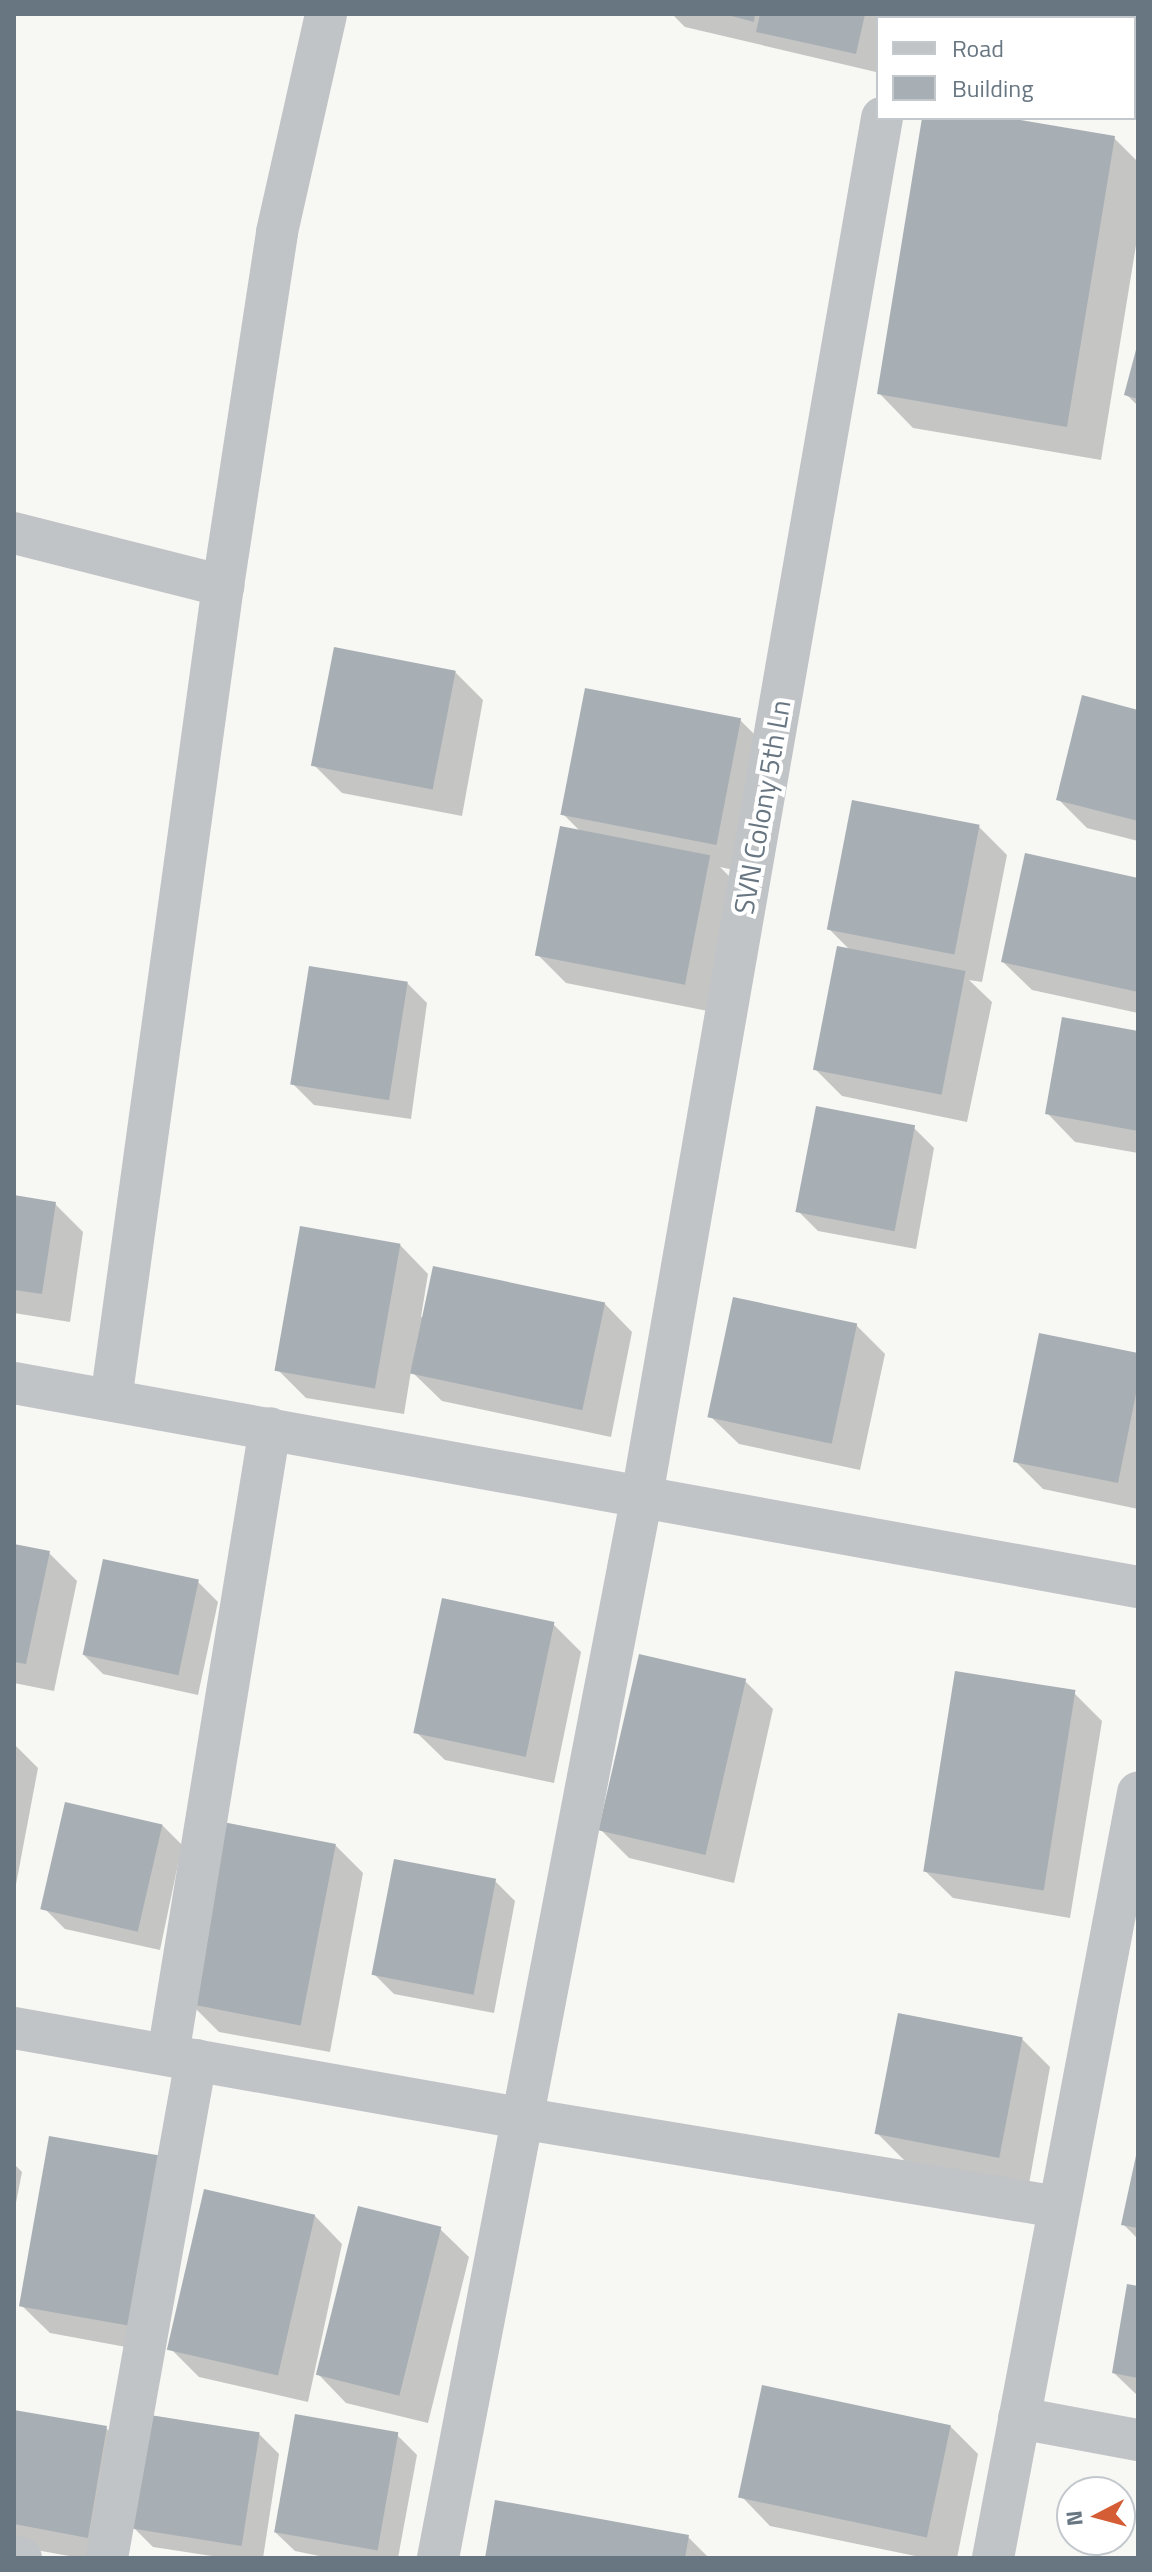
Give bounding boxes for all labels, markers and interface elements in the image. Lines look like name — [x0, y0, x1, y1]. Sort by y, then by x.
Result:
legend — [876, 16, 1136, 120]
text: Road — [952, 30, 1004, 66]
text: Building — [952, 70, 1034, 106]
street label: SVN Colony 5th Ln — [727, 697, 797, 917]
north arrow — [1056, 2476, 1136, 2556]
text: N — [1056, 2509, 1092, 2528]

